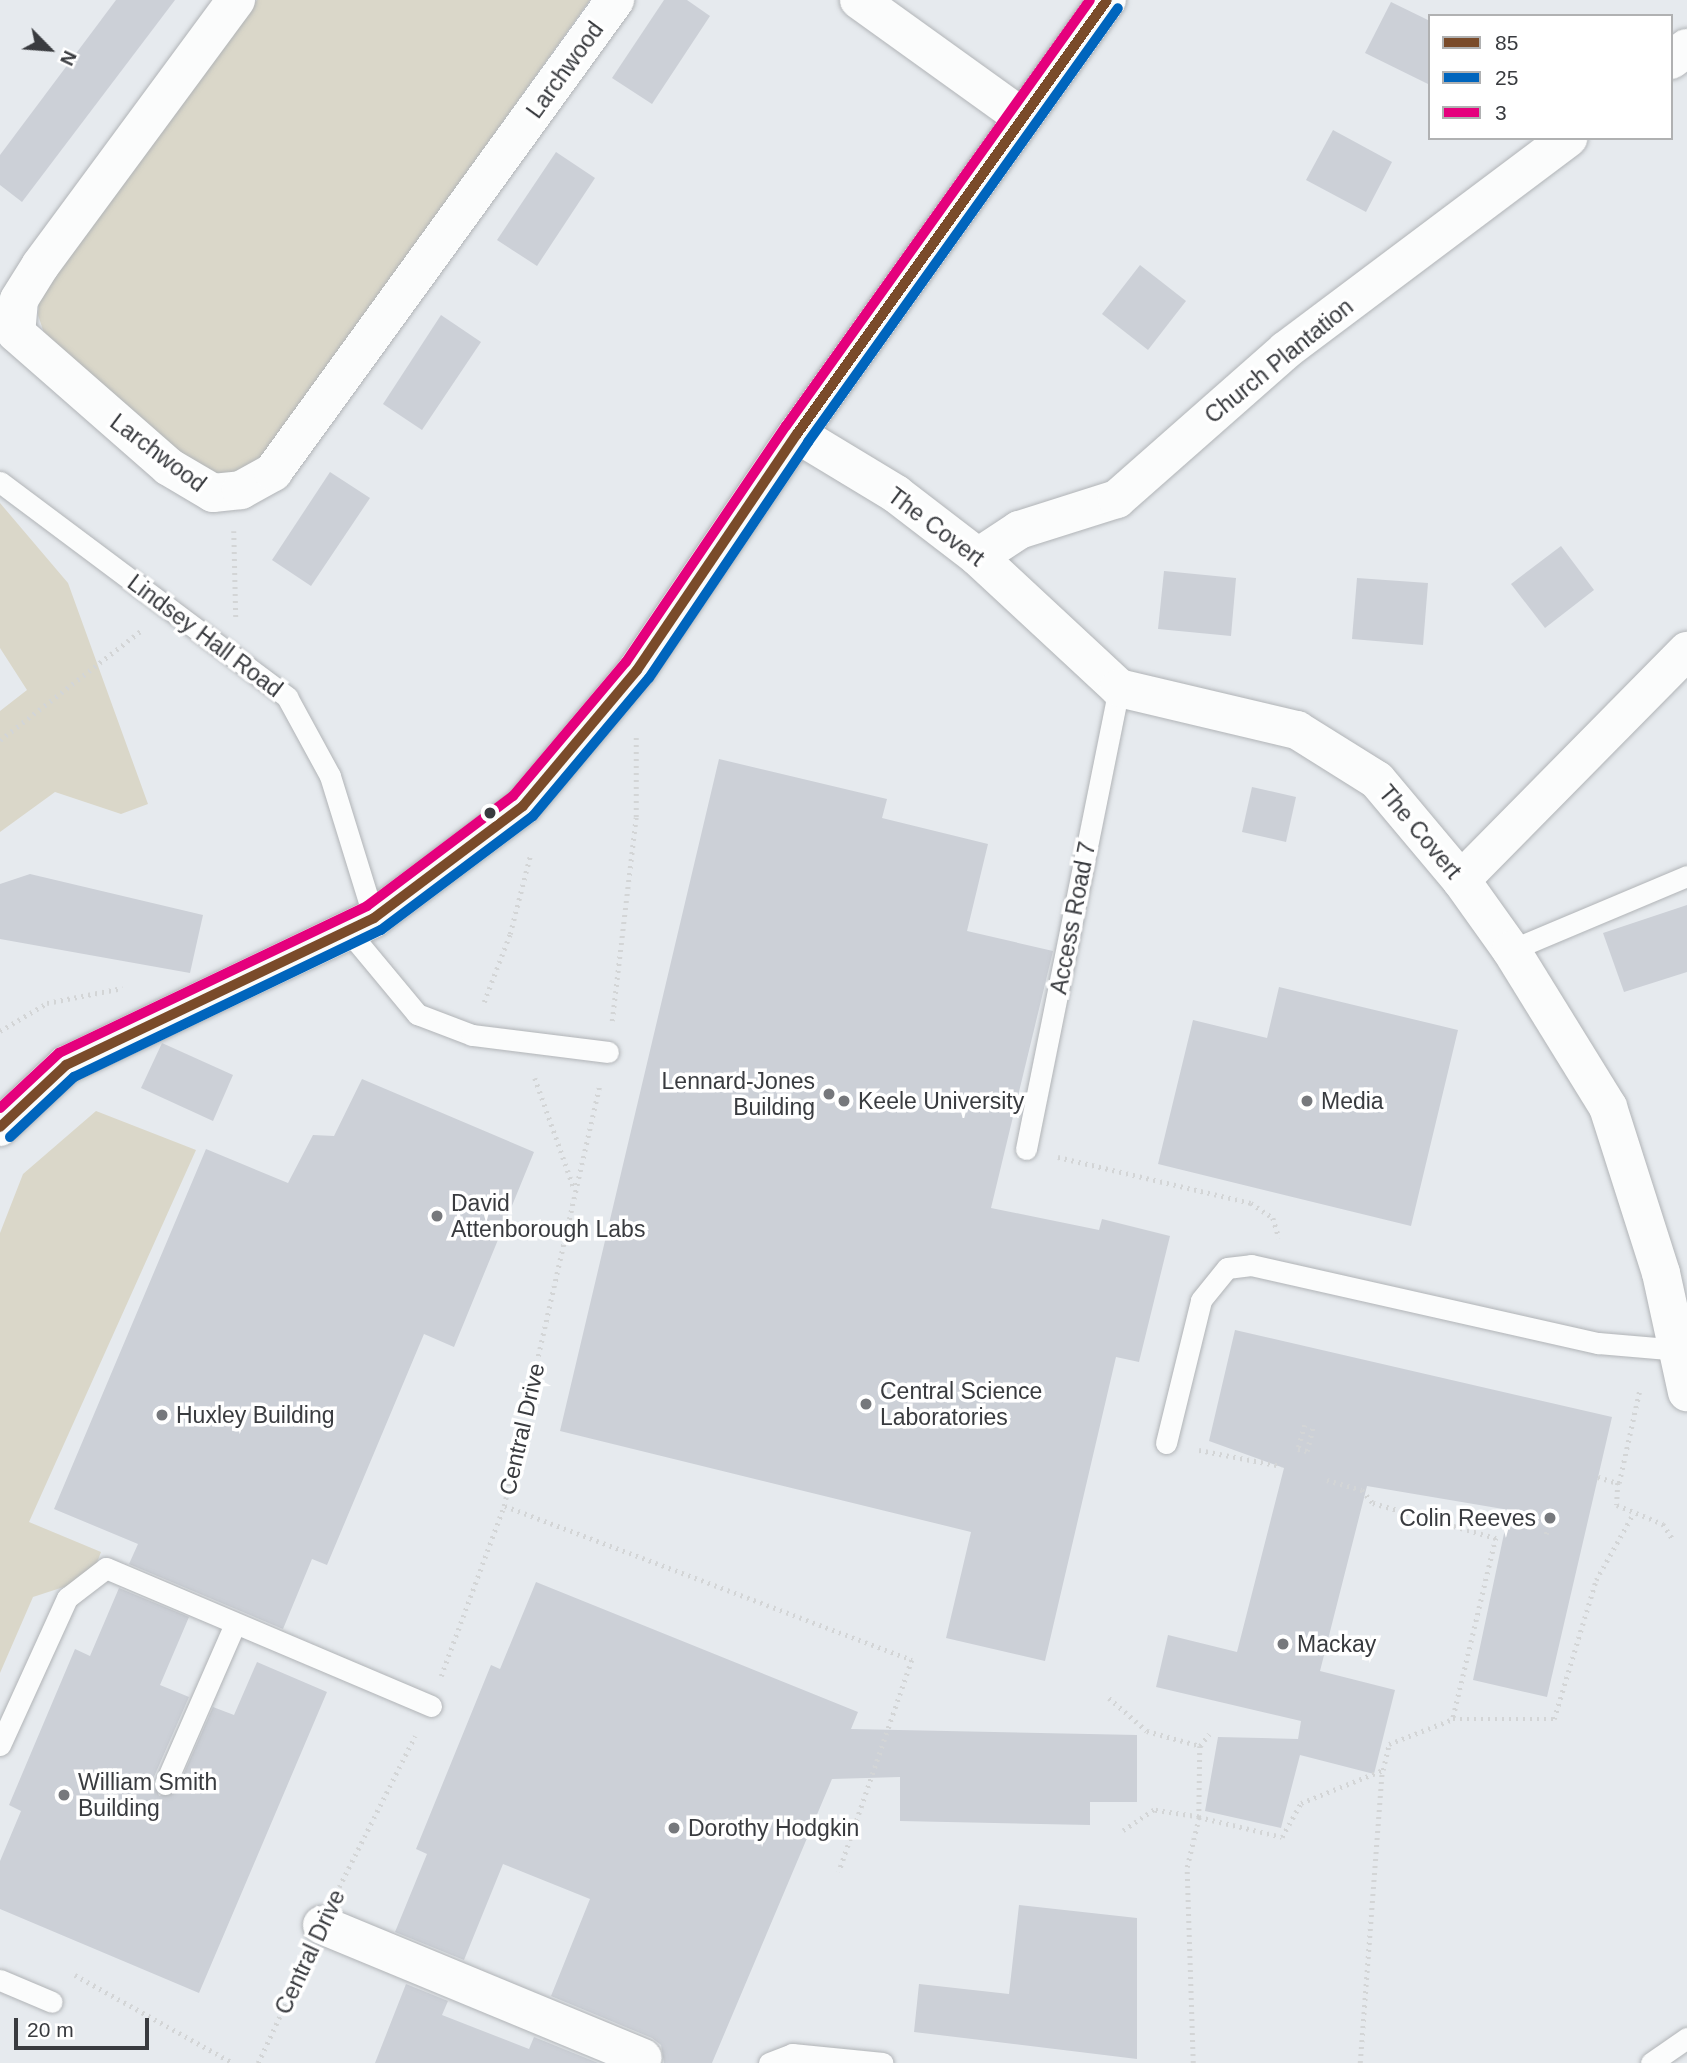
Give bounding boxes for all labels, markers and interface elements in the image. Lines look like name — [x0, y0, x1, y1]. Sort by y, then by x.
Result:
north arrow — [14, 14, 84, 84]
legend — [1428, 14, 1673, 140]
street label: Larchwood — [521, 16, 609, 124]
text: 85 — [1495, 31, 1518, 54]
text: N — [56, 47, 81, 69]
text: 25 — [1495, 66, 1518, 89]
text: 3 — [1495, 101, 1507, 124]
street label: Church Plantation — [1199, 293, 1359, 429]
street label: Larchwood — [105, 408, 211, 498]
street label: The Covert — [882, 482, 990, 572]
street label: Lindsey Hall Road — [122, 569, 288, 703]
street label: The Covert — [1373, 780, 1467, 884]
unlabelled marker — [483, 806, 497, 820]
street label: Access Road 7 — [1045, 839, 1101, 997]
place label: Lennard-Jones Building — [662, 1067, 815, 1121]
marker: Lennard-Jones Building — [821, 1086, 837, 1102]
place label: Keele University — [858, 1087, 1024, 1115]
place label: Media — [1321, 1087, 1384, 1115]
marker: Keele University — [836, 1093, 852, 1109]
marker: Media — [1299, 1093, 1315, 1109]
place label: David Attenborough Labs — [451, 1189, 645, 1243]
marker: David Attenborough Labs — [429, 1208, 445, 1224]
street label: Central Drive — [493, 1361, 551, 1497]
place label: Central Science Laboratories — [880, 1377, 1042, 1431]
marker: Central Science Laboratories — [858, 1396, 874, 1412]
place label: Huxley Building — [176, 1401, 335, 1429]
marker: Huxley Building — [154, 1407, 170, 1423]
place label: Colin Reeves — [1399, 1504, 1536, 1532]
marker: Colin Reeves — [1542, 1510, 1558, 1526]
place label: Mackay — [1297, 1630, 1376, 1658]
marker: Mackay — [1275, 1636, 1291, 1652]
place label: William Smith Building — [78, 1768, 217, 1822]
marker: William Smith Building — [56, 1787, 72, 1803]
place label: Dorothy Hodgkin — [688, 1814, 859, 1842]
marker: Dorothy Hodgkin — [666, 1820, 682, 1836]
street label: Central Drive — [269, 1885, 351, 2019]
scale bar — [18, 2004, 152, 2048]
text: 20 m — [27, 2018, 74, 2041]

